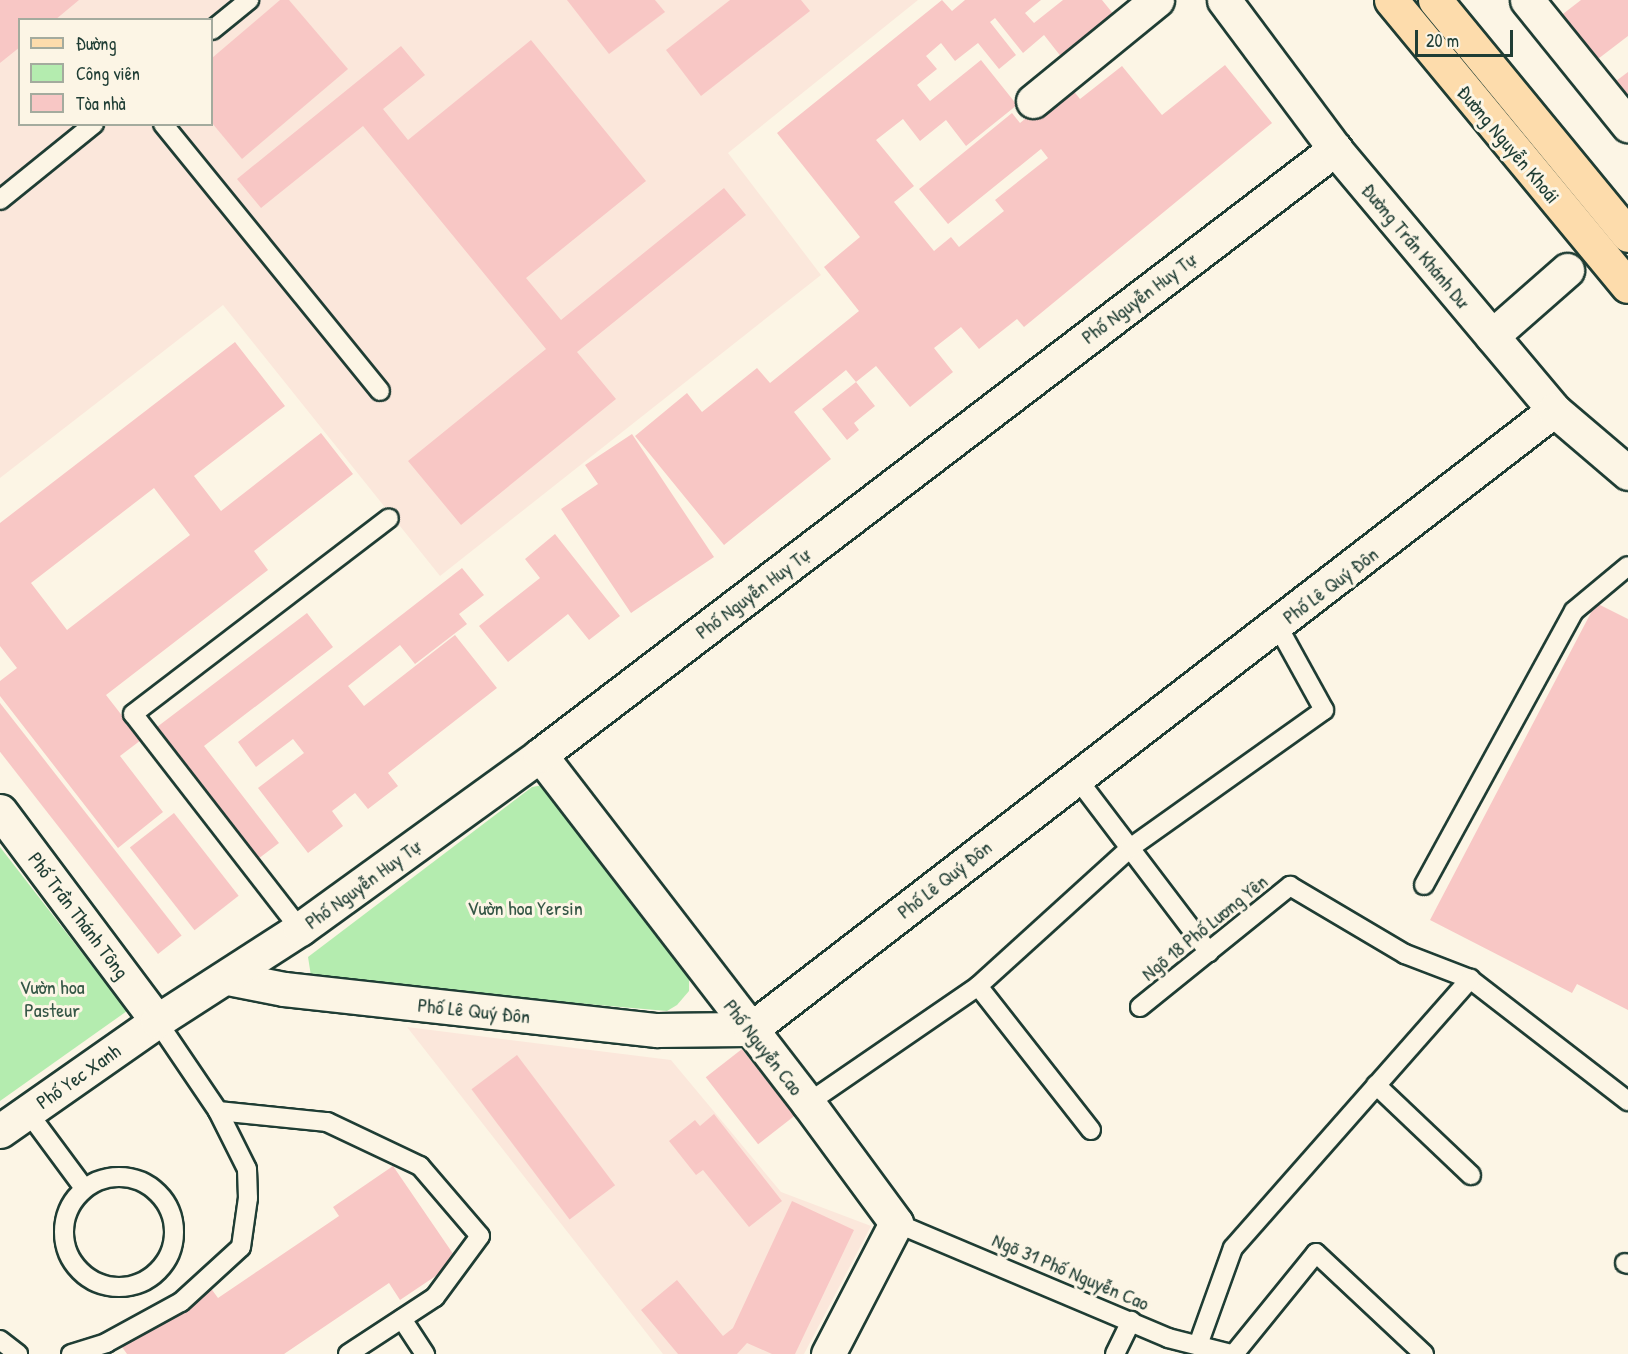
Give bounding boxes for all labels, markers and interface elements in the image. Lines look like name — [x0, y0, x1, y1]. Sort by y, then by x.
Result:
legend — [18, 18, 213, 126]
scale bar — [1418, 18, 1516, 56]
text: 20 m — [1426, 28, 1459, 53]
text: Đường — [76, 31, 117, 56]
text: Công viên — [76, 61, 140, 86]
street label: Đường Nguyễn Khoái — [1453, 80, 1565, 208]
text: Tòa nhà — [76, 91, 126, 116]
street label: Đường Trần Khánh Dư — [1357, 178, 1475, 312]
street label: Phố Nguyễn Huy Tự — [1076, 247, 1200, 349]
street label: Phố Lê Quý Đôn — [1278, 541, 1382, 629]
street label: Phố Nguyễn Huy Tự — [690, 542, 814, 644]
street label: Phố Nguyễn Huy Tự — [300, 834, 424, 934]
street label: Phố Lê Quý Đôn — [892, 835, 996, 923]
street label: Phố Trần Thánh Tông — [24, 847, 134, 983]
street label: Ngõ 18 Phố Lương Yên — [1136, 869, 1272, 985]
park label: Vườn hoa Yersin — [467, 895, 583, 919]
park label: Vườn hoa Pasteur — [19, 975, 85, 1022]
street label: Phố Lê Quý Đôn — [417, 992, 531, 1028]
street label: Phố Nguyễn Cao — [719, 994, 809, 1100]
street label: Phố Yec Xanh — [31, 1038, 125, 1114]
street label: Ngõ 31 Phố Nguyễn Cao — [989, 1227, 1153, 1315]

